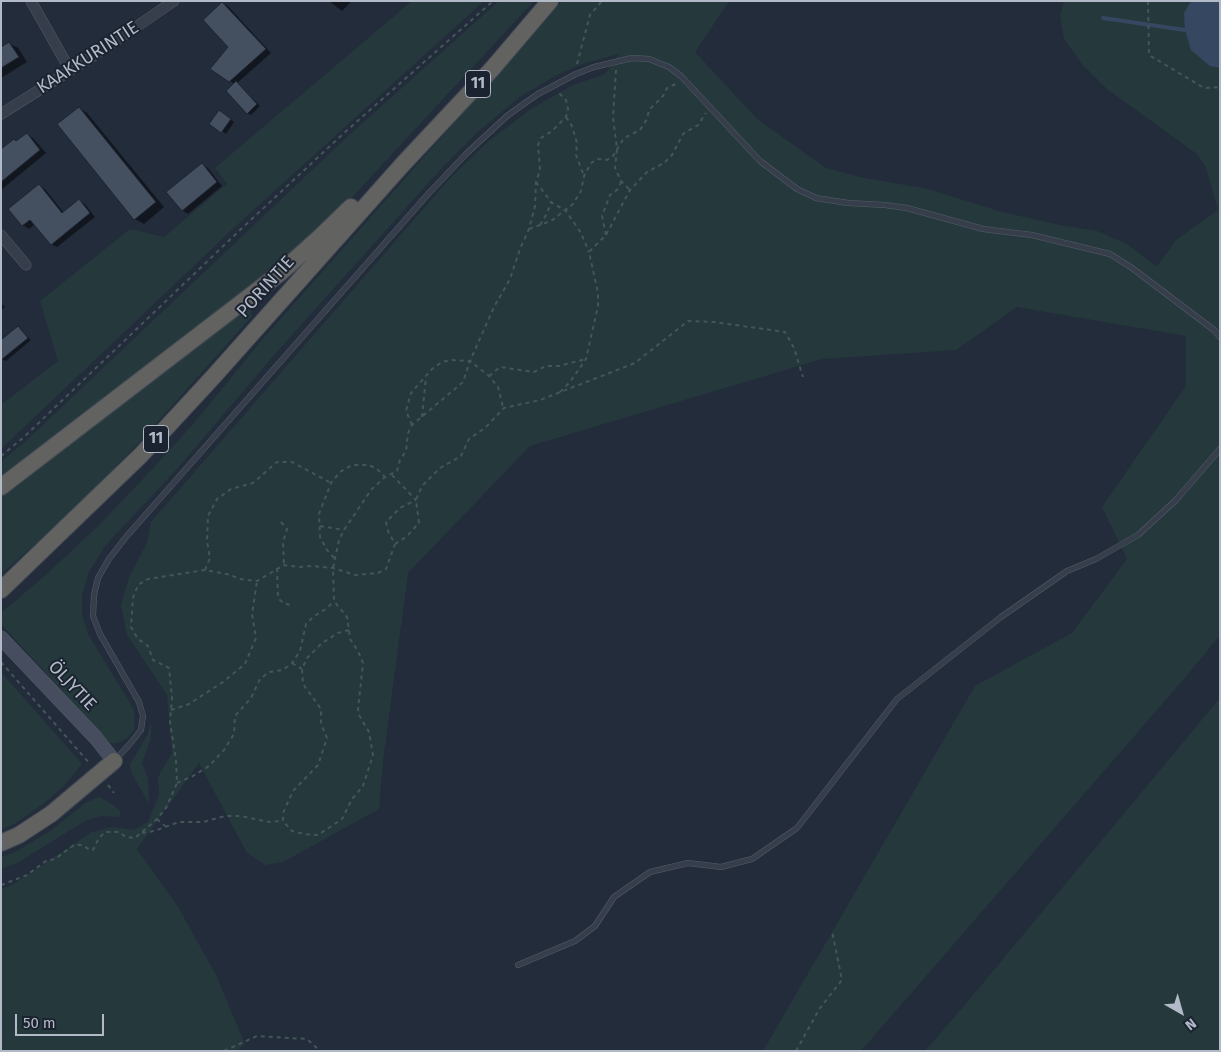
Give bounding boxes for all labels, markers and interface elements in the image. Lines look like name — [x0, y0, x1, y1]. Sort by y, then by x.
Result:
street label: KAAKKURINTIE — [33, 17, 143, 99]
road number: 11 — [466, 70, 490, 98]
street label: PORINTIE — [233, 252, 299, 322]
road number: 11 — [144, 426, 168, 452]
street label: ÖLJYTIE — [43, 656, 101, 716]
north arrow — [1156, 987, 1206, 1037]
scale bar — [18, 1004, 106, 1036]
text: 50 m — [23, 1014, 56, 1032]
text: N — [1182, 1015, 1199, 1034]

